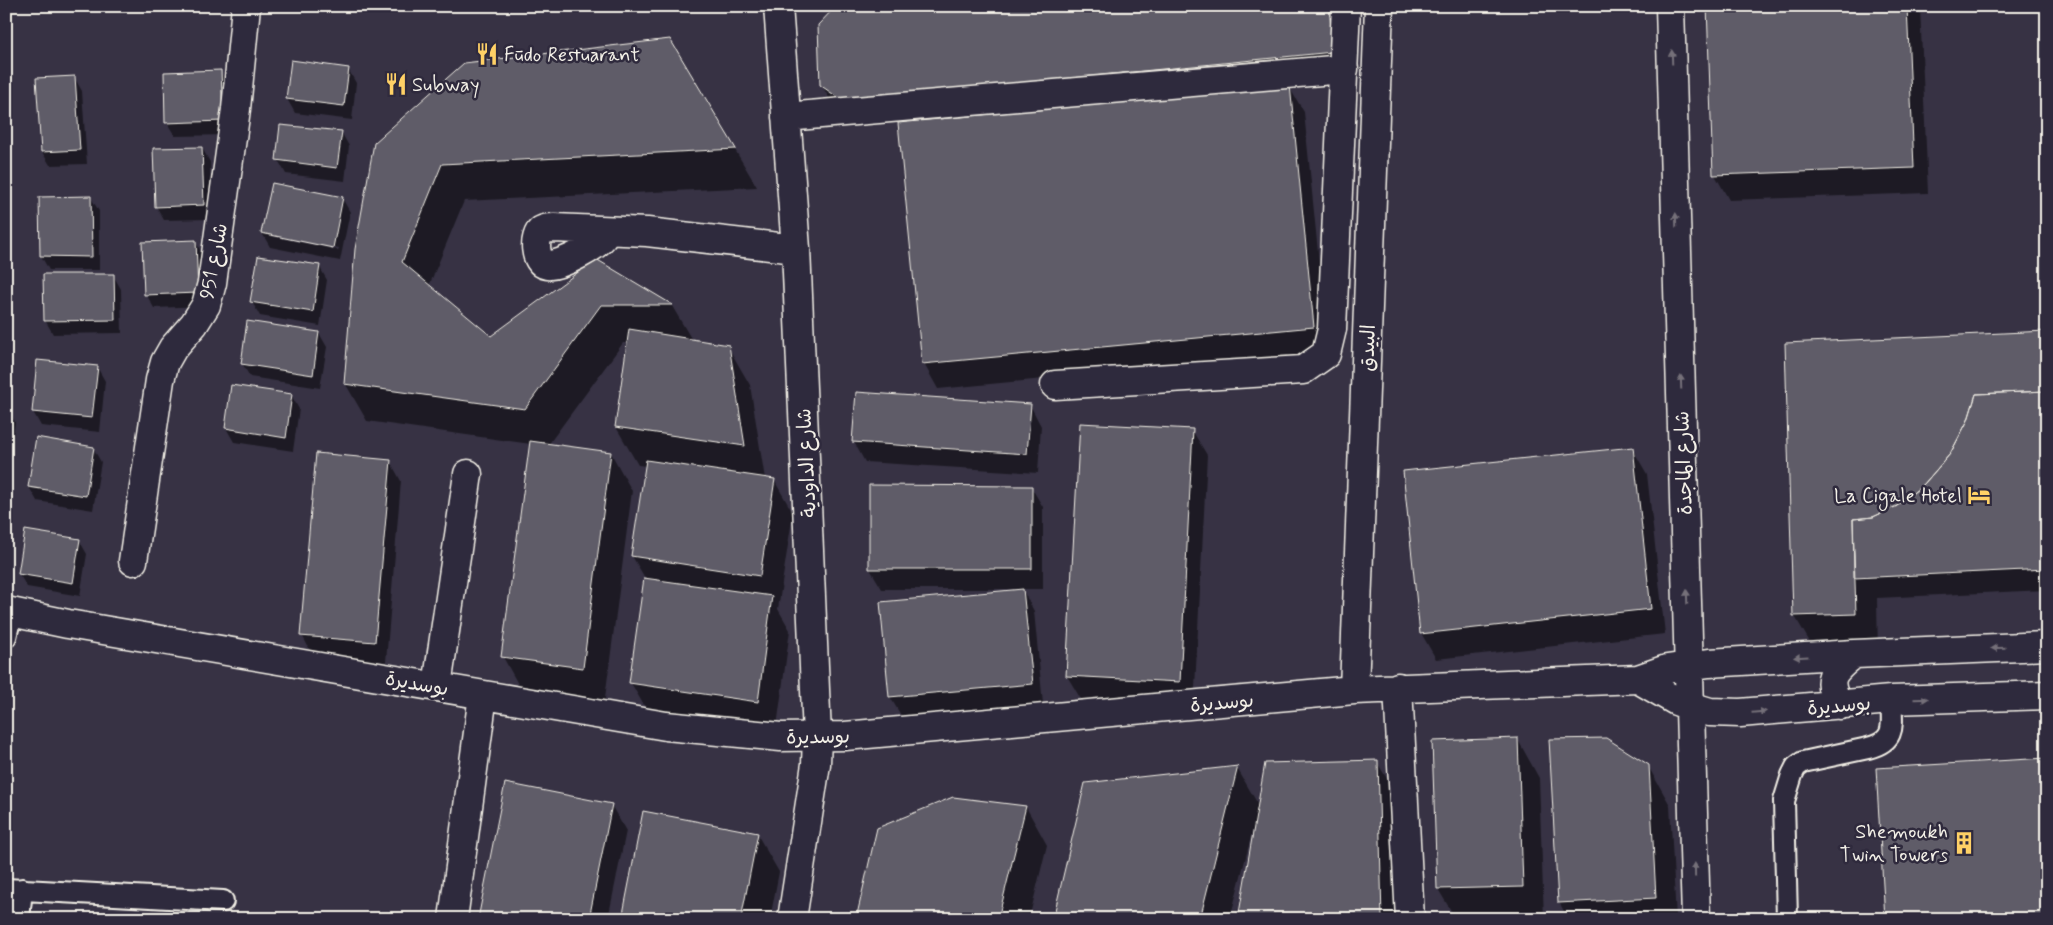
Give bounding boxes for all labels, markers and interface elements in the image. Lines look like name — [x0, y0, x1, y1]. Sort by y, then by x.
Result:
restaurant icon: Fūdo Restuarant — [474, 41, 500, 67]
place label: Fūdo Restuarant — [504, 42, 640, 69]
one-way arrow — [1668, 49, 1676, 65]
restaurant icon: Subway — [383, 71, 409, 97]
place label: Subway — [412, 72, 479, 99]
one-way arrow — [1672, 212, 1680, 228]
street label: شارع 951 — [194, 221, 235, 302]
street label: البيدق — [1354, 324, 1383, 372]
one-way arrow — [1677, 374, 1685, 390]
street label: شارع الداودية — [791, 408, 824, 518]
street label: شارع الماجدة — [1669, 411, 1700, 515]
hotel icon: La Cigale Hotel — [1966, 482, 1992, 508]
place label: La Cigale Hotel — [1834, 483, 1962, 511]
one-way arrow — [1683, 589, 1691, 605]
one-way arrow — [1990, 645, 2006, 653]
one-way arrow — [1792, 654, 1808, 662]
street label: بوسديرة — [383, 666, 450, 703]
street label: بوسديرة — [1189, 687, 1255, 720]
street label: بوسديرة — [1806, 690, 1872, 723]
one-way arrow — [1913, 695, 1929, 703]
one-way arrow — [1751, 708, 1767, 716]
street label: بوسديرة — [786, 723, 850, 752]
place label: Shemoukh Twin Towers — [1840, 819, 1948, 869]
building icon: Shemoukh Twin Towers — [1951, 830, 1977, 856]
one-way arrow — [1691, 862, 1699, 878]

